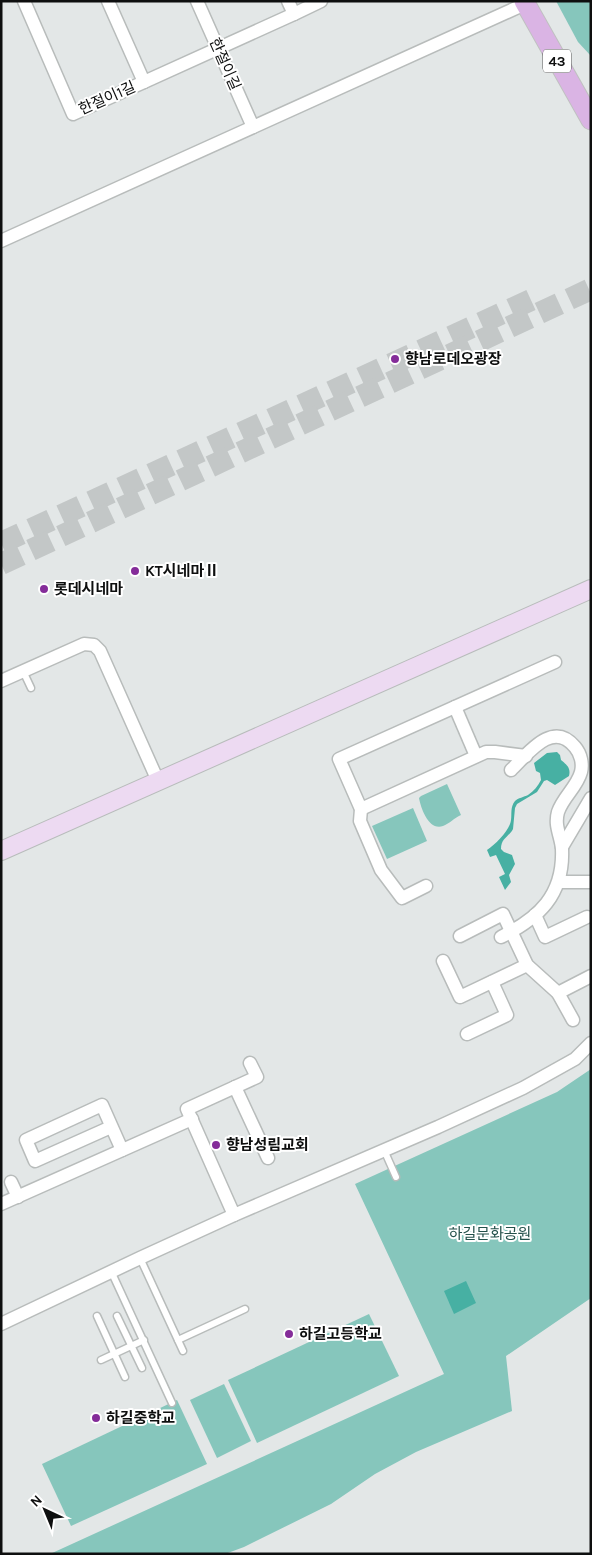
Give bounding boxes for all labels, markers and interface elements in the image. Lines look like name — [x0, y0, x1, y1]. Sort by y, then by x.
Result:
street label: 한절이길 — [206, 35, 244, 93]
road number: 43 — [543, 49, 571, 72]
street label: 한절이1길 — [76, 78, 138, 118]
place label: 향남로데오광장 — [405, 350, 502, 368]
marker: 향남로데오광장 — [389, 353, 401, 365]
place label: KT시네마Ⅱ — [145, 562, 219, 580]
marker: KT시네마Ⅱ — [129, 565, 141, 577]
place label: 롯데시네마 — [54, 580, 123, 598]
marker: 롯데시네마 — [38, 583, 50, 595]
place label: 향남성림교회 — [226, 1136, 309, 1154]
marker: 향남성림교회 — [210, 1139, 222, 1151]
park label: 하길문화공원 — [449, 1225, 531, 1243]
place label: 하길고등학교 — [299, 1325, 382, 1343]
marker: 하길고등학교 — [283, 1328, 295, 1340]
place label: 하길중학교 — [106, 1409, 175, 1427]
marker: 하길중학교 — [90, 1412, 102, 1424]
north arrow — [20, 1485, 70, 1535]
text: N — [27, 1491, 46, 1511]

